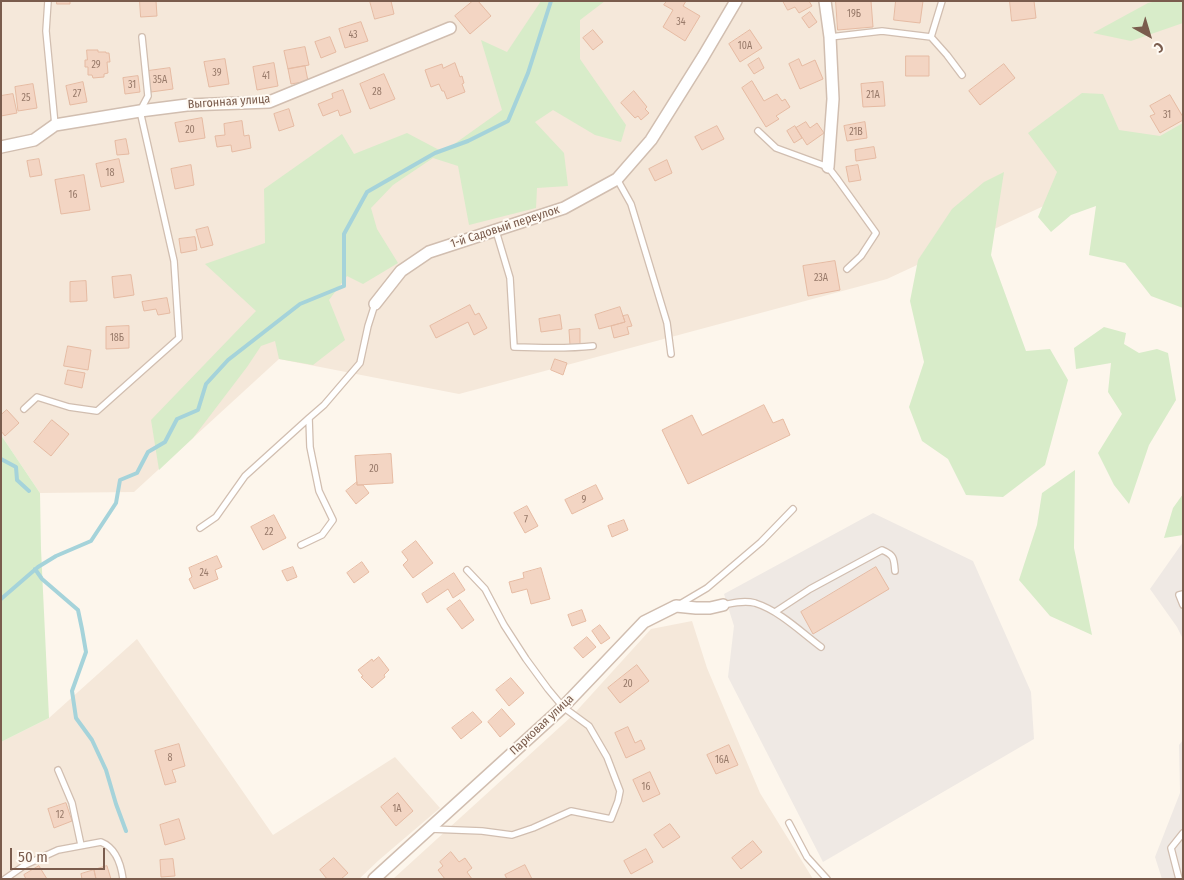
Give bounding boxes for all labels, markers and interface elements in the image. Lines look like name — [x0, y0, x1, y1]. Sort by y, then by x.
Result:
house number: 19Б — [847, 8, 861, 20]
north arrow — [1124, 10, 1174, 60]
house number: 34 — [676, 16, 686, 28]
house number: 43 — [348, 29, 358, 41]
text: С — [1151, 38, 1167, 56]
house number: 10А — [738, 40, 752, 52]
house number: 29 — [91, 59, 101, 71]
house number: 39 — [212, 67, 222, 79]
house number: 41 — [262, 70, 270, 82]
house number: 35А — [153, 74, 167, 86]
house number: 31 — [128, 79, 136, 91]
house number: 28 — [372, 86, 382, 98]
house number: 27 — [73, 88, 81, 100]
house number: 21А — [866, 89, 880, 101]
house number: 25 — [22, 92, 30, 104]
street label: Выгонная улица — [187, 92, 271, 112]
house number: 31 — [1163, 109, 1171, 121]
house number: 20 — [185, 124, 195, 136]
house number: 21В — [849, 126, 863, 138]
house number: 18 — [106, 167, 114, 179]
house number: 16 — [69, 189, 77, 201]
street label: 1-й Садовый переулок — [449, 203, 561, 251]
house number: 23А — [814, 272, 828, 284]
house number: 18Б — [110, 332, 124, 344]
house number: 20 — [369, 463, 379, 475]
house number: 9 — [582, 494, 586, 506]
house number: 7 — [524, 514, 528, 526]
house number: 22 — [265, 526, 273, 538]
house number: 24 — [199, 567, 209, 579]
house number: 20 — [623, 678, 633, 690]
street label: Парковая улица — [507, 692, 577, 758]
house number: 8 — [168, 752, 172, 764]
house number: 16А — [715, 754, 729, 766]
house number: 16 — [642, 781, 650, 793]
house number: 1А — [392, 803, 402, 815]
house number: 12 — [56, 809, 64, 821]
scale bar — [12, 838, 108, 870]
text: 50 m — [18, 848, 48, 866]

